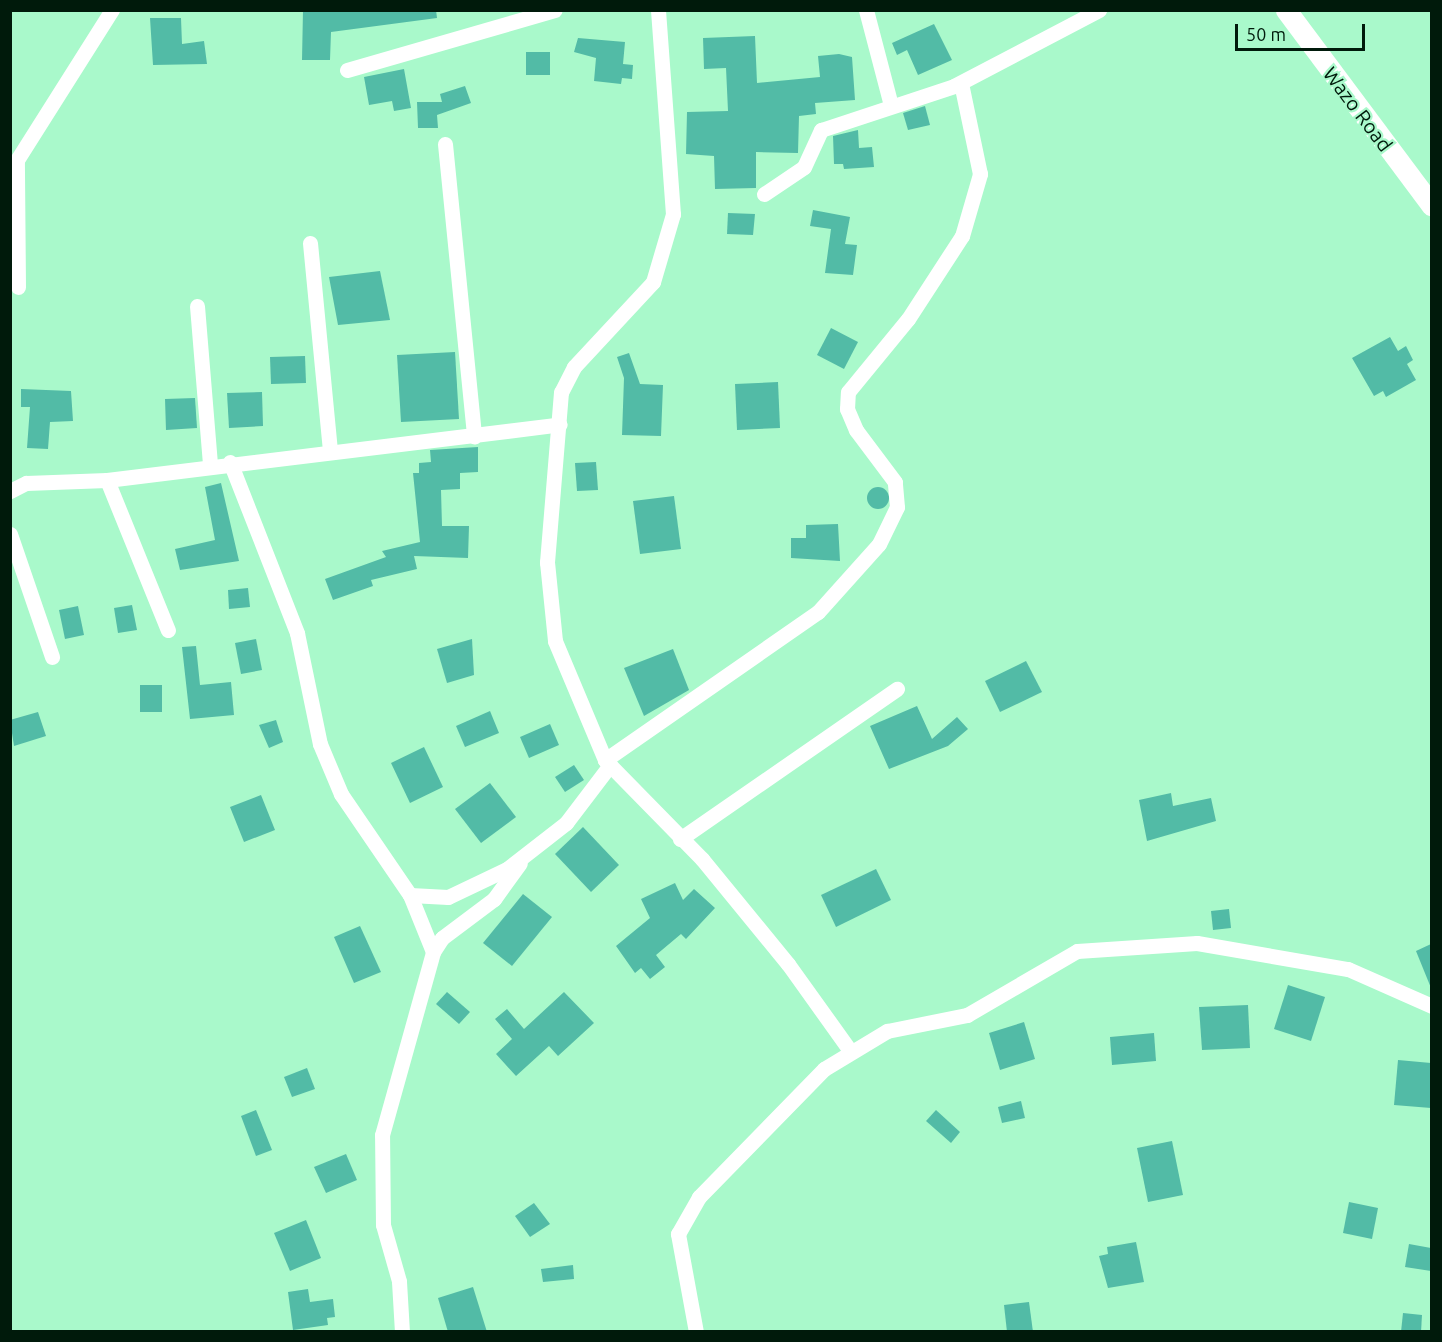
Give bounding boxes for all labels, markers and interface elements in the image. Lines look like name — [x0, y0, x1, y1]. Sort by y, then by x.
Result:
scale bar — [1238, 12, 1368, 50]
text: 50 m — [1246, 24, 1286, 44]
street label: Wazo Road — [1318, 62, 1398, 156]

